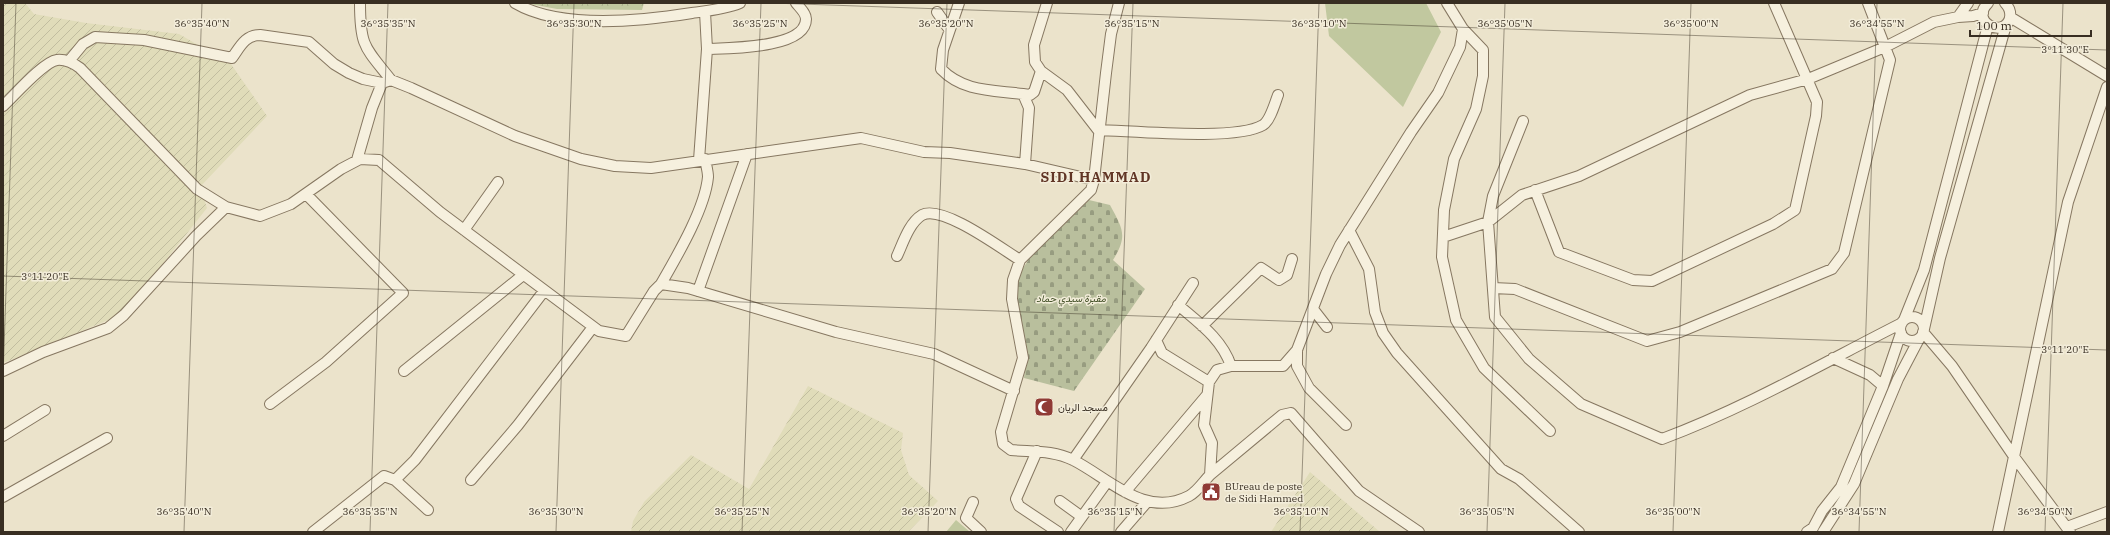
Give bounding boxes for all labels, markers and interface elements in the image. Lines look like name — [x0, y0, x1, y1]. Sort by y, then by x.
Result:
scale bar — [1970, 12, 2091, 38]
text: 36°35'40"N — [175, 17, 230, 30]
text: 36°35'35"N — [361, 17, 416, 30]
text: 36°35'30"N — [547, 17, 602, 30]
text: 36°35'25"N — [733, 17, 788, 30]
text: 36°35'20"N — [919, 17, 974, 30]
text: 36°35'15"N — [1105, 17, 1160, 30]
text: 36°35'10"N — [1292, 17, 1347, 30]
text: 36°35'05"N — [1478, 17, 1533, 30]
text: 36°35'00"N — [1664, 17, 1719, 30]
text: 36°34'55"N — [1850, 17, 1905, 30]
text: 100 m — [1976, 18, 2012, 33]
text: 3°11'30"E — [2041, 43, 2089, 56]
district label: SIDI HAMMAD — [1041, 168, 1151, 186]
text: 3°11'20"E — [21, 270, 69, 283]
park label: مقبرة سيدي حماد — [1036, 292, 1106, 307]
text: 3°11'20"E — [2041, 343, 2089, 356]
mosque icon: مسجد الريان — [1033, 396, 1055, 418]
place label: مسجد الريان — [1058, 401, 1108, 414]
place label: BUreau de poste de Sidi Hammed — [1225, 480, 1303, 505]
public building icon: BUreau de poste de Sidi Hammed — [1200, 481, 1222, 503]
text: 36°35'40"N — [157, 505, 212, 518]
text: 36°35'35"N — [343, 505, 398, 518]
text: 36°35'30"N — [529, 505, 584, 518]
text: 36°35'25"N — [715, 505, 770, 518]
text: 36°35'20"N — [902, 505, 957, 518]
text: 36°35'15"N — [1088, 505, 1143, 518]
text: 36°35'10"N — [1274, 505, 1329, 518]
text: 36°35'05"N — [1460, 505, 1515, 518]
text: 36°35'00"N — [1646, 505, 1701, 518]
text: 36°34'55"N — [1832, 505, 1887, 518]
text: 36°34'50"N — [2018, 505, 2073, 518]

